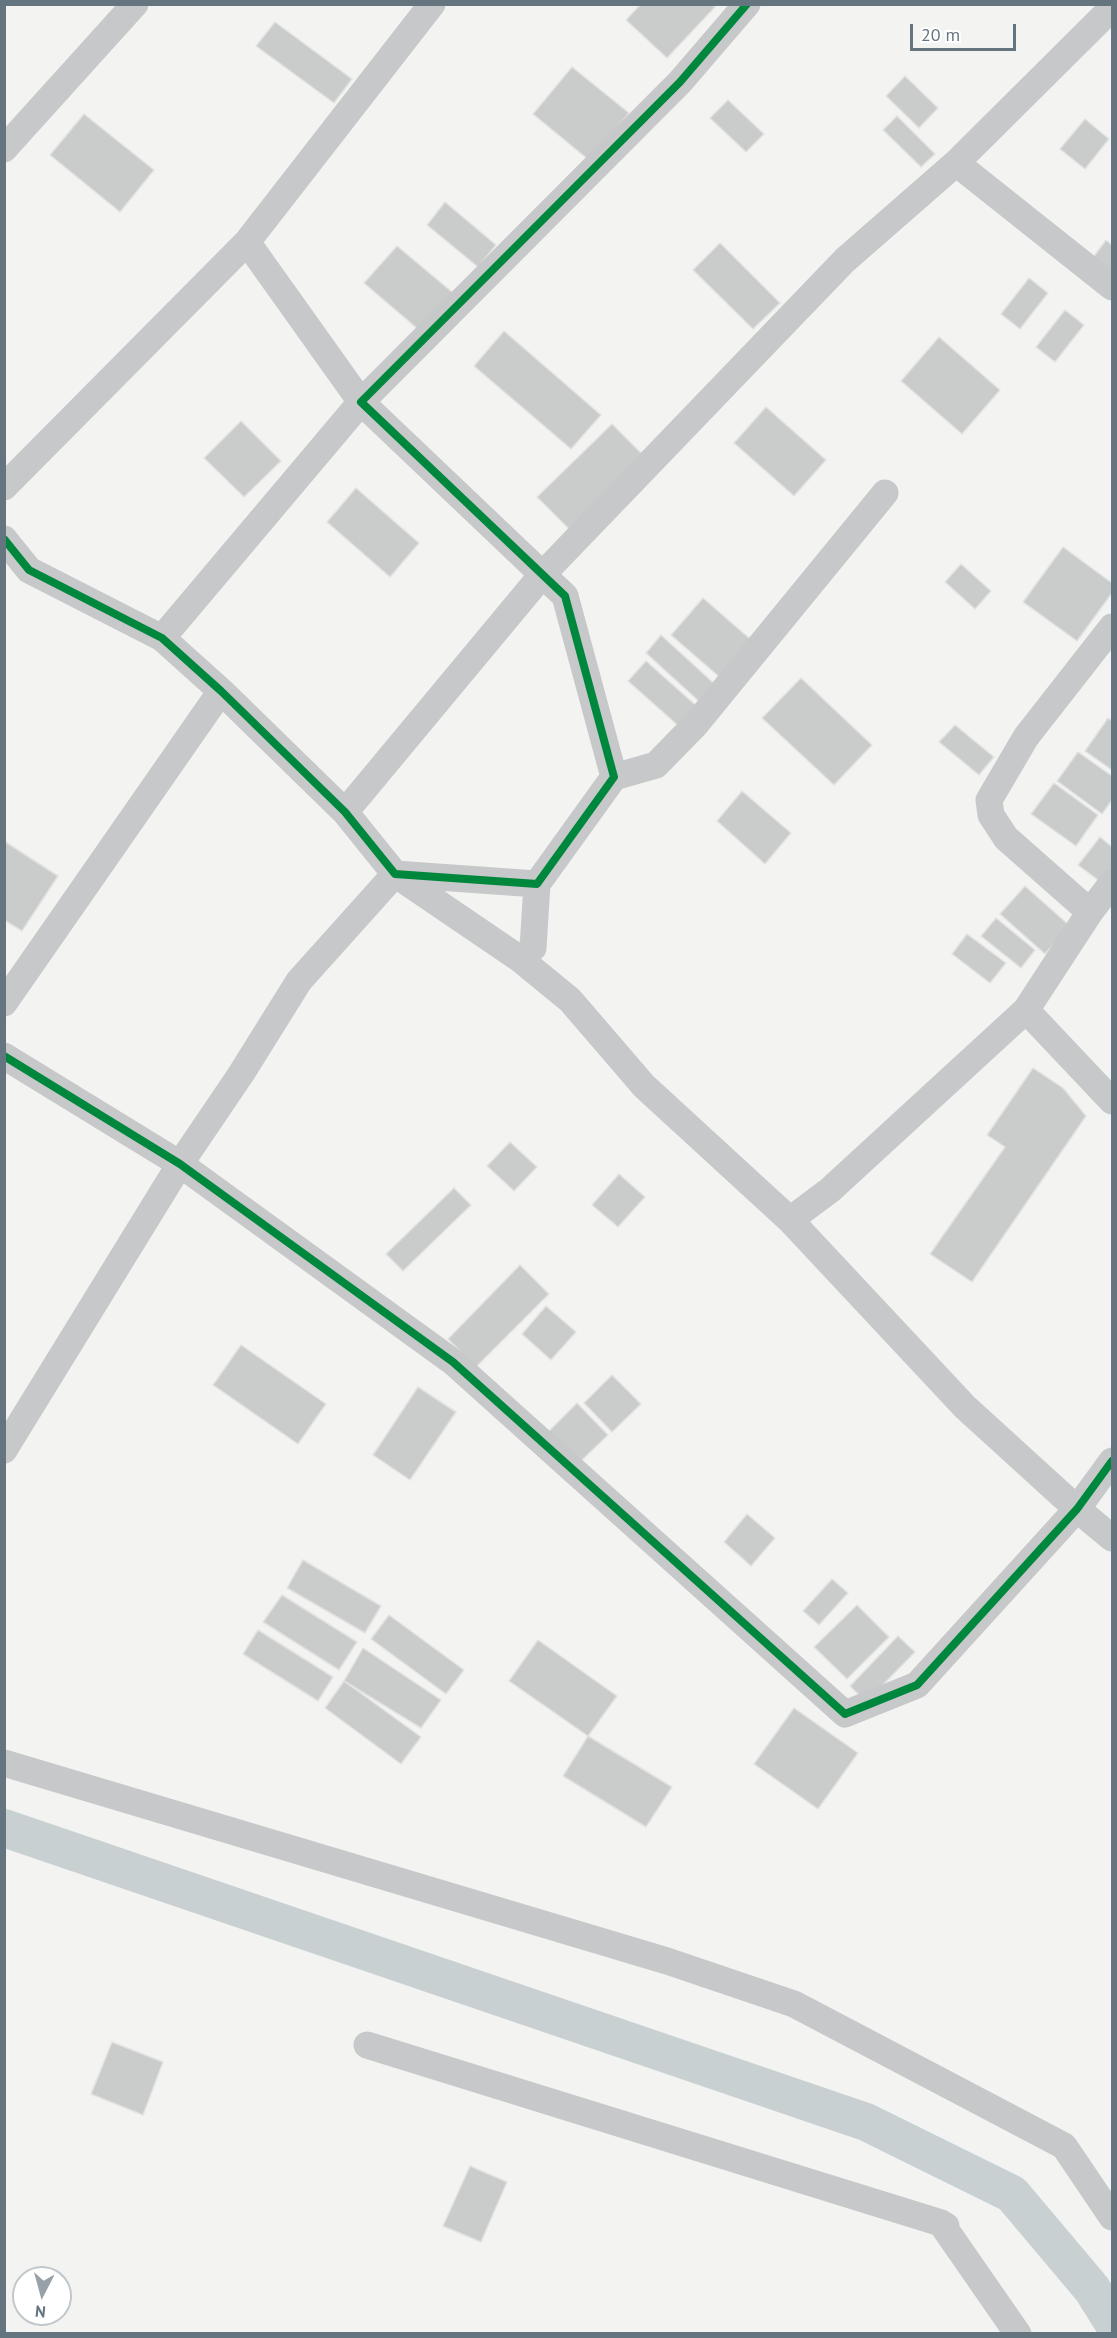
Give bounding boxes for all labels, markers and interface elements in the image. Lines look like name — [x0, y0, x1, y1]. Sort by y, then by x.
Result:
scale bar — [913, 12, 1020, 50]
text: 20 m — [921, 23, 960, 46]
north arrow — [12, 2266, 72, 2326]
text: N — [34, 2301, 47, 2322]

